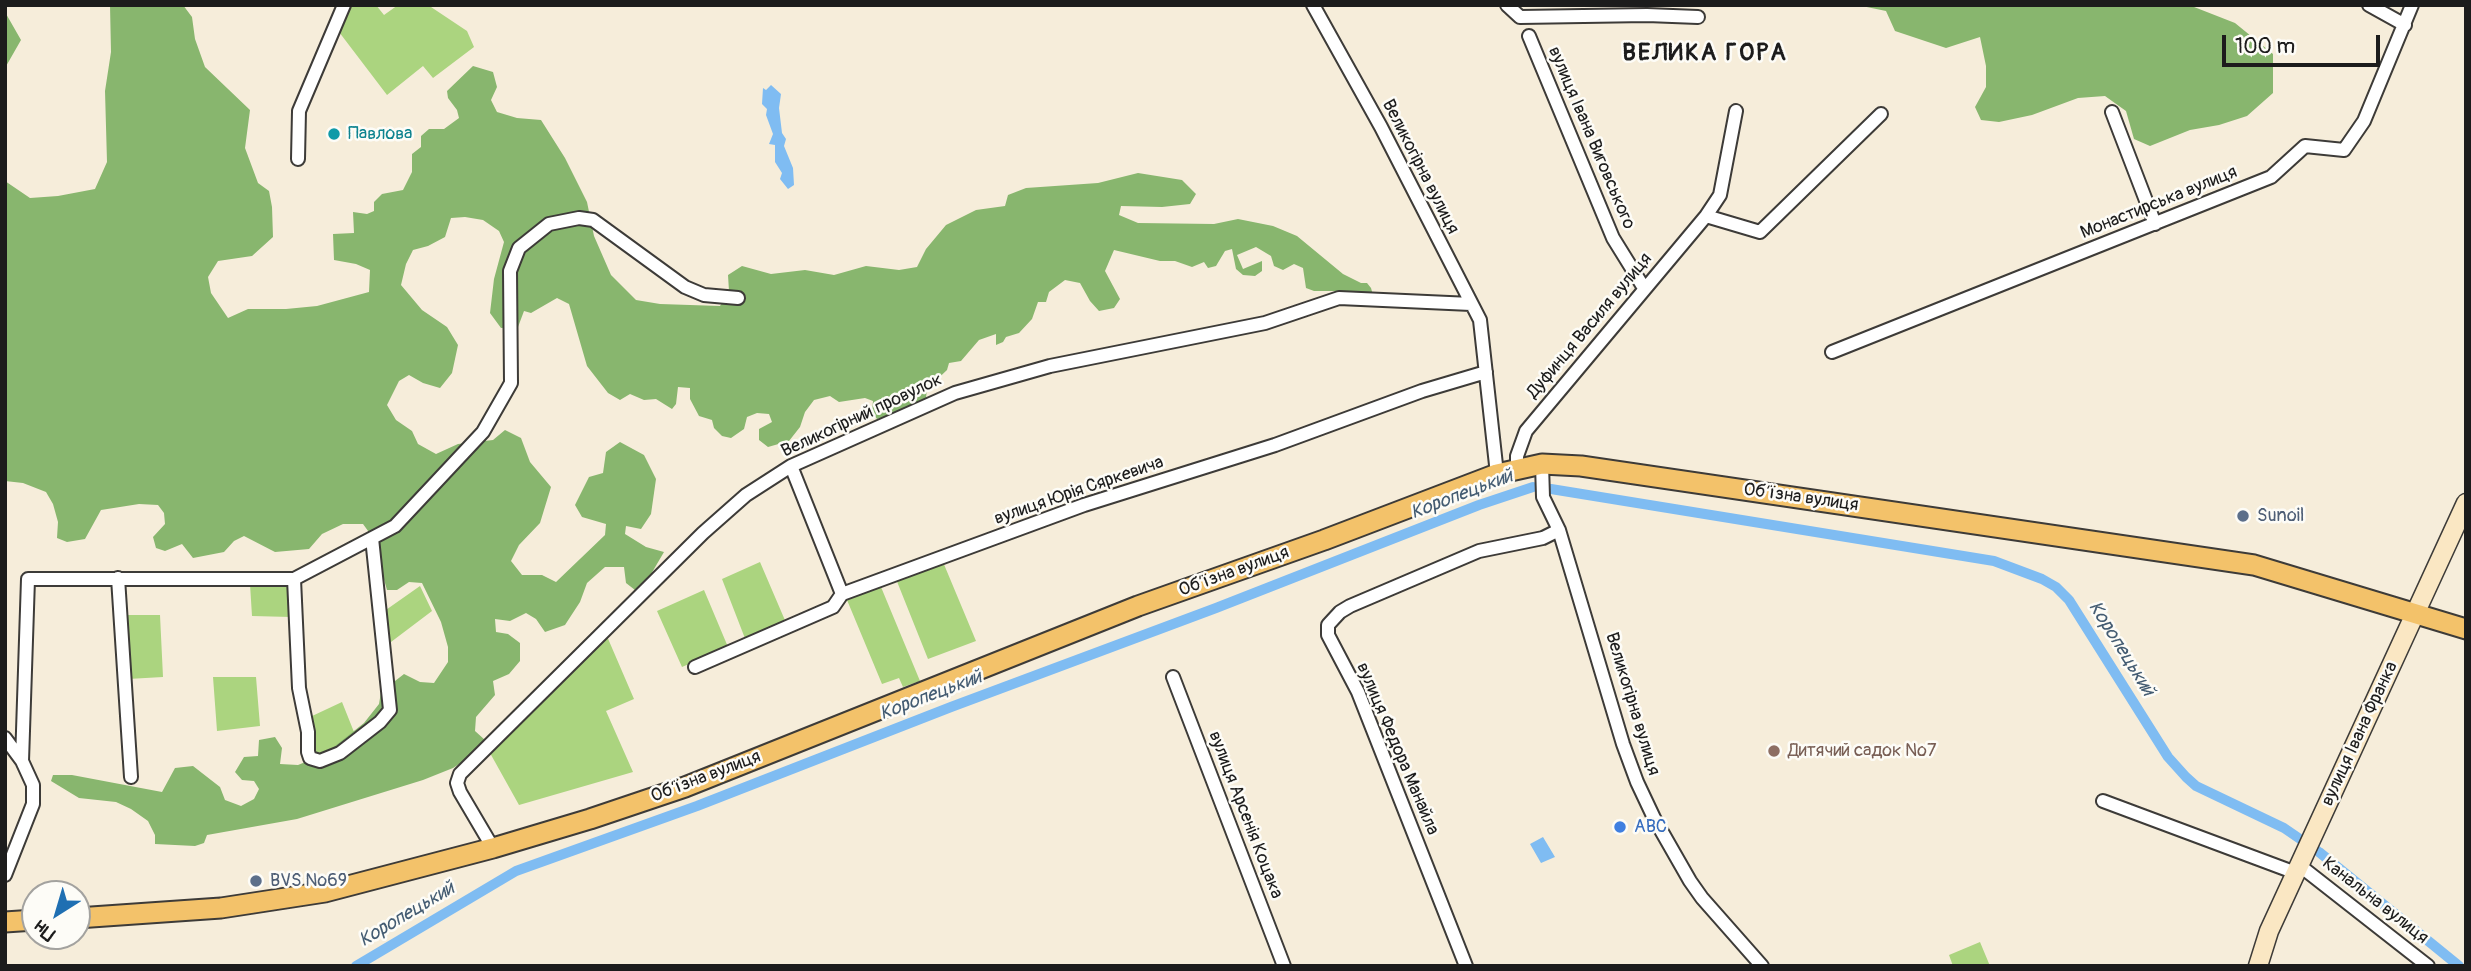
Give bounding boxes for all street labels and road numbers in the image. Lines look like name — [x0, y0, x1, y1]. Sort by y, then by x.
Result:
street label: вулиця Івана Виговського — [1543, 43, 1639, 233]
street label: Великогірна вулиця — [1377, 96, 1463, 238]
street label: Монастирська вулиця — [2078, 162, 2240, 244]
street label: Дуфинця Василя вулиця — [1523, 249, 1657, 403]
street label: Великогірний провулок — [778, 369, 946, 463]
street label: вулиця Юрія Сяркевича — [991, 452, 1167, 530]
street label: Обʼїзна вулиця — [1742, 479, 1860, 517]
street label: Обʼїзна вулиця — [1176, 542, 1292, 602]
street label: Великогірна вулиця — [1600, 630, 1664, 778]
street label: вулиця Івана Франка — [2317, 658, 2403, 810]
street label: вулиця Федора Манайла — [1351, 660, 1443, 838]
street label: вулиця Арсенія Коцака — [1203, 728, 1287, 902]
street label: Обʼїзна вулиця — [648, 746, 764, 808]
street label: Канальна вулиця — [2318, 853, 2432, 949]

